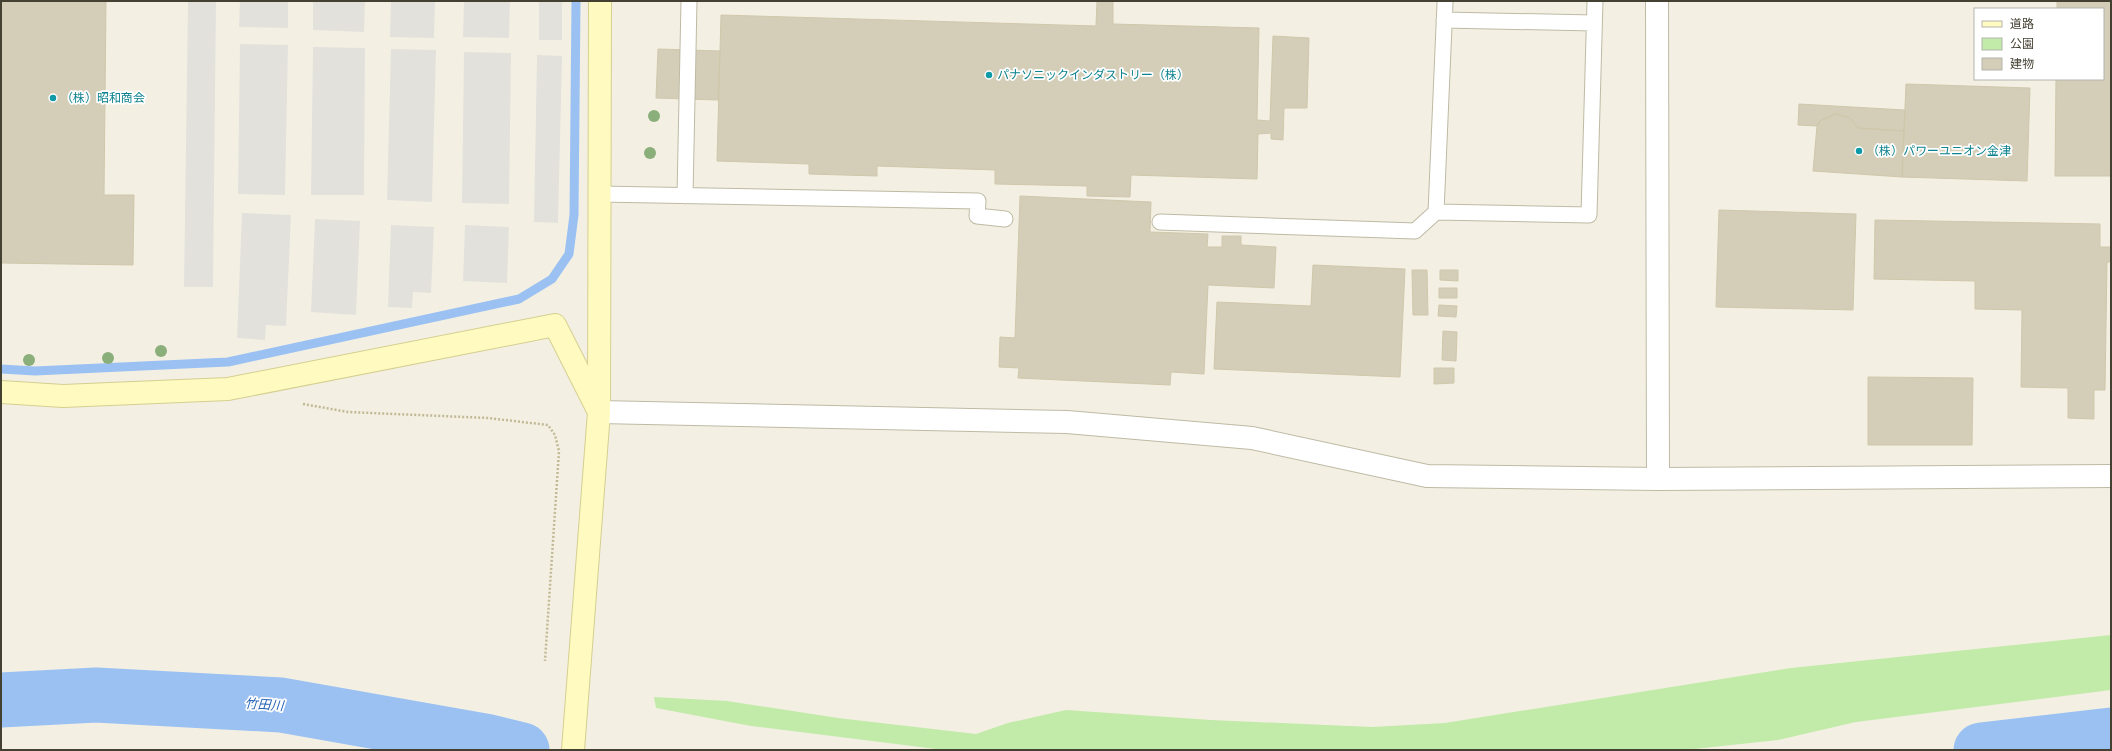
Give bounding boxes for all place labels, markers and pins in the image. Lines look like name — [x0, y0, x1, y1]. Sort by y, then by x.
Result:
place label: パナソニックインダストリー（株） — [997, 67, 1189, 83]
marker: パナソニックインダストリー（株） — [984, 70, 994, 80]
place label: （株）昭和商会 — [61, 90, 145, 106]
marker: （株）昭和商会 — [48, 93, 58, 103]
place label: （株）パワーユニオン金津 — [1867, 143, 2011, 159]
marker: （株）パワーユニオン金津 — [1854, 146, 1864, 156]

